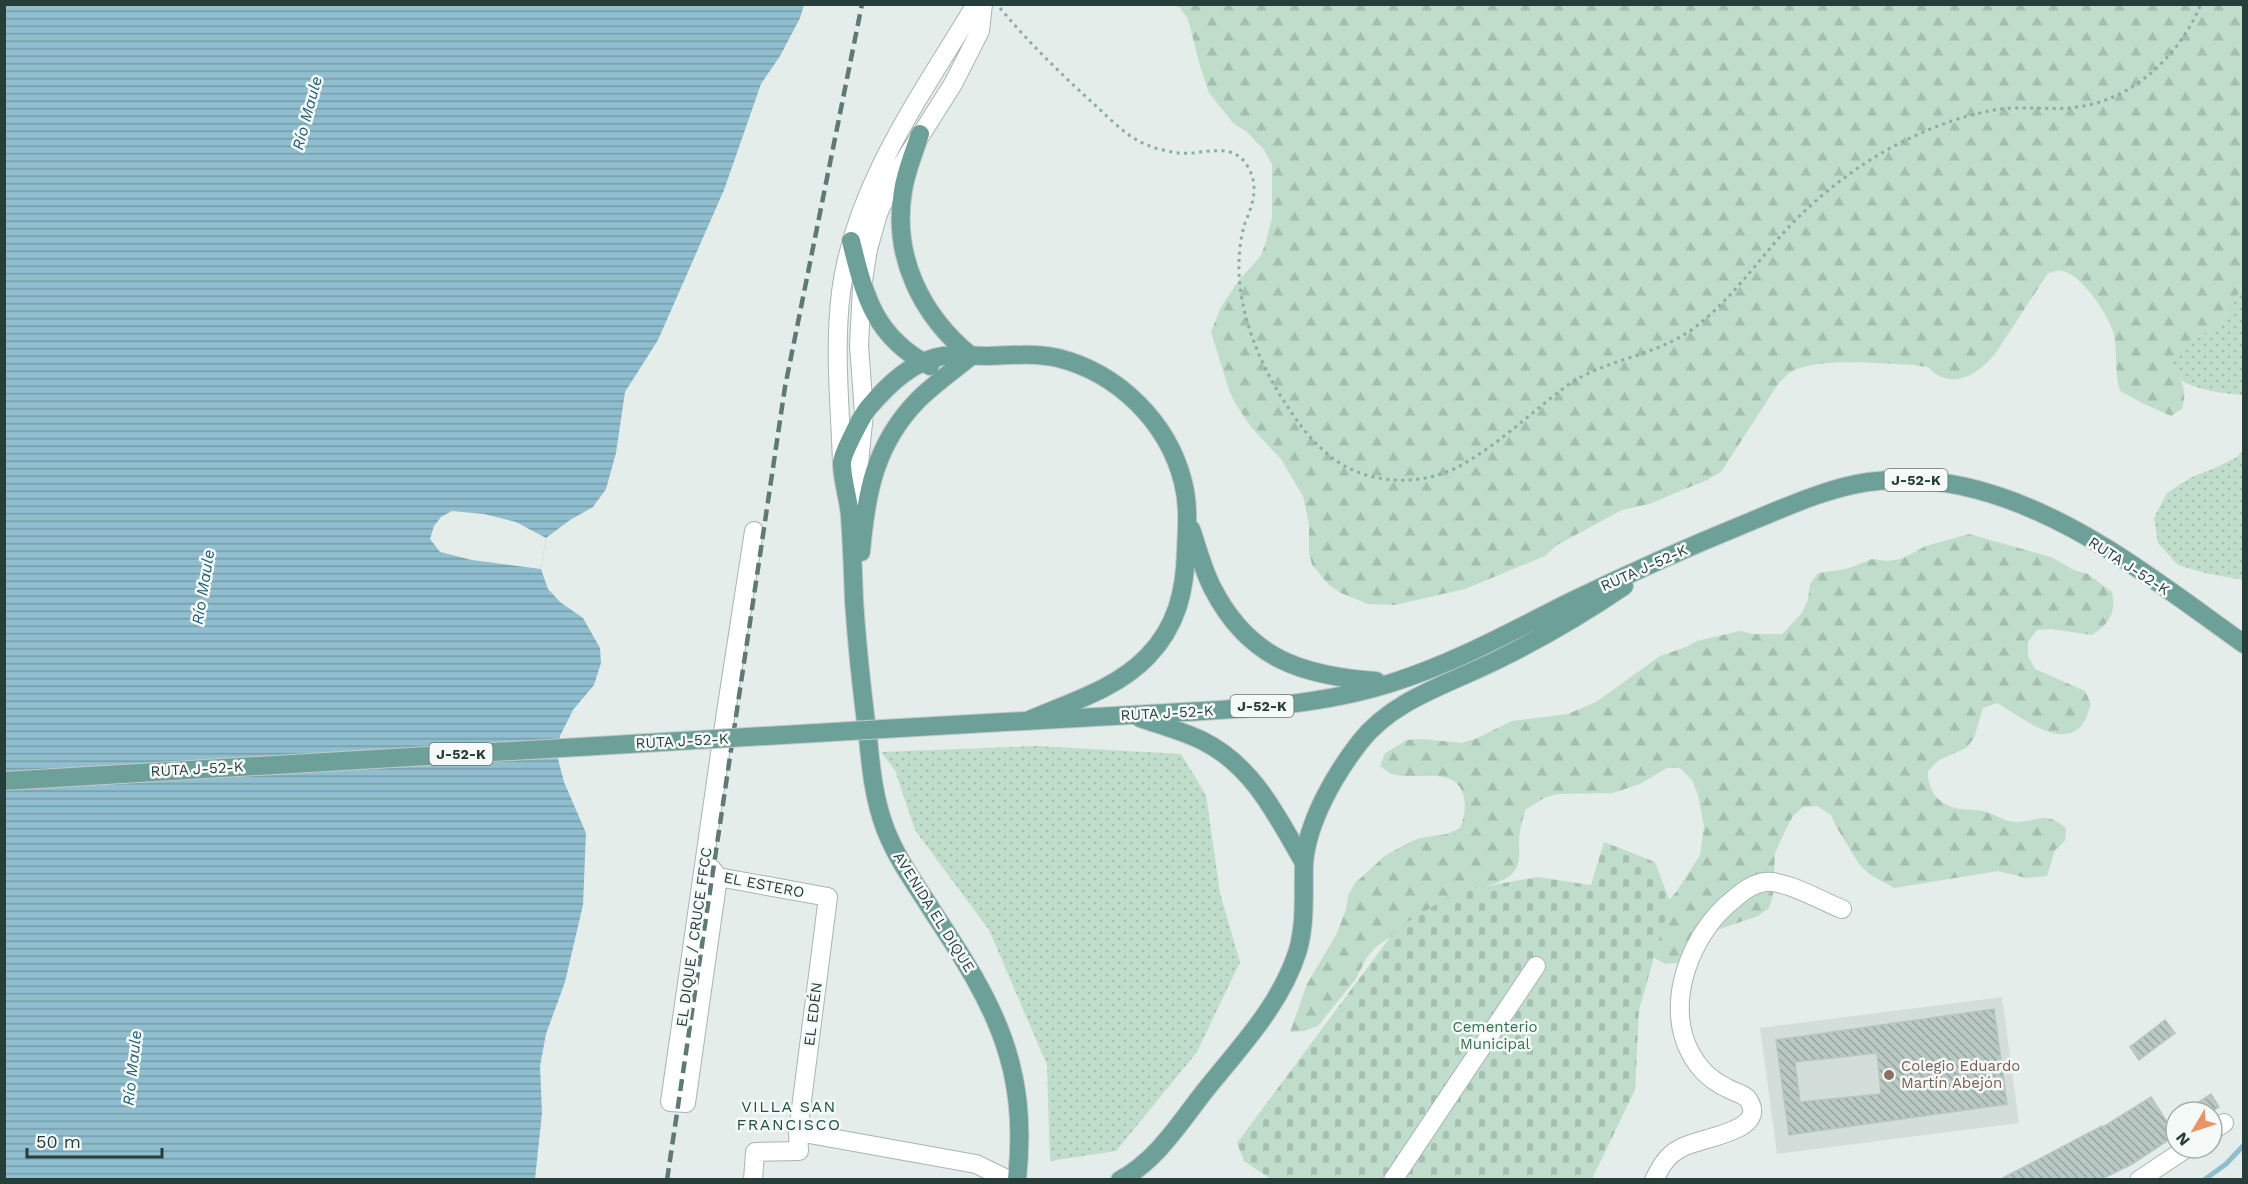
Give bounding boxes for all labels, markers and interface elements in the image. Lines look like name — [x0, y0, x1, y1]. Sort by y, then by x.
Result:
water label: Río Maule — [288, 74, 326, 152]
road number: J-52-K — [1884, 469, 1948, 491]
street label: RUTA J-52-K — [2085, 533, 2173, 599]
street label: RUTA J-52-K — [1598, 541, 1690, 595]
water label: Río Maule — [188, 548, 218, 626]
road number: J-52-K — [1230, 695, 1294, 717]
street label: RUTA J-52-K — [1120, 702, 1214, 724]
street label: RUTA J-52-K — [635, 730, 729, 752]
road number: J-52-K — [430, 743, 492, 765]
street label: RUTA J-52-K — [150, 758, 244, 780]
street label: EL DIQUE / CRUCE FFCC — [672, 846, 716, 1028]
street label: AVENIDA EL DIQUE — [890, 848, 978, 976]
street label: EL ESTERO — [722, 868, 806, 902]
street label: EL EDÉN — [800, 981, 826, 1047]
park label: Cementerio Municipal — [1452, 1018, 1538, 1053]
water label: Río Maule — [119, 1029, 145, 1107]
place label: Colegio Eduardo Martín Abejón — [1901, 1057, 2020, 1092]
marker: Colegio Eduardo Martín Abejón — [1882, 1068, 1896, 1082]
district label: VILLA SAN FRANCISCO — [736, 1097, 842, 1134]
north arrow — [2164, 1100, 2224, 1160]
scale bar — [27, 1121, 162, 1159]
text: N — [2172, 1129, 2194, 1150]
text: 50 m — [36, 1131, 81, 1152]

